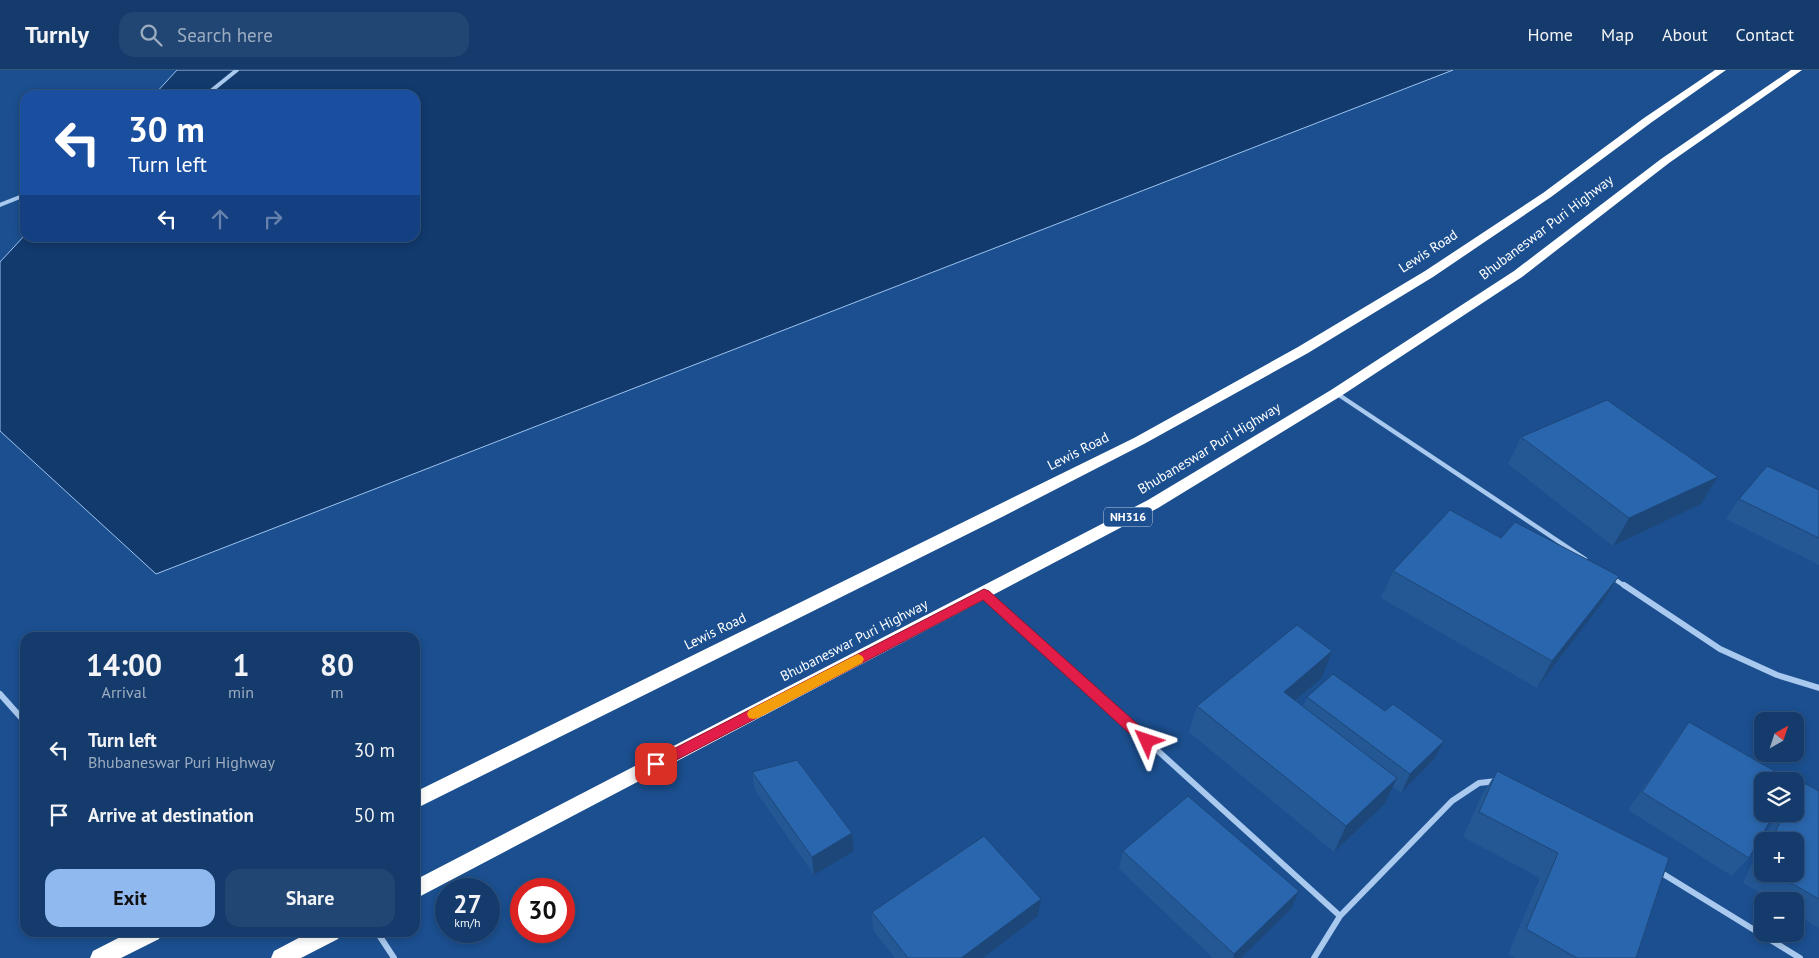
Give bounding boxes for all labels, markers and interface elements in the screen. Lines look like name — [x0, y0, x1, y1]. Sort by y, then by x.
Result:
search box — [119, 12, 469, 57]
text: Turnly — [25, 19, 89, 50]
icon: search — [137, 21, 165, 49]
text: Search here — [177, 23, 273, 47]
text: Home — [1527, 23, 1573, 46]
text: Map — [1601, 23, 1634, 46]
text: About — [1662, 23, 1708, 46]
text: Contact — [1736, 23, 1794, 46]
text: 30 m — [128, 106, 205, 152]
icon: left — [45, 110, 110, 175]
text: Turn left — [128, 150, 207, 178]
street label: Bhubaneswar Puri Highway — [1475, 170, 1617, 283]
icon: left — [153, 205, 181, 233]
icon: ahead — [206, 205, 234, 233]
icon: right — [259, 205, 287, 233]
street label: Lewis Road — [1395, 225, 1461, 277]
street label: Bhubaneswar Puri Highway — [1134, 398, 1284, 498]
street label: Lewis Road — [1044, 428, 1112, 474]
road number: NH316 — [1104, 508, 1152, 527]
street label: Bhubaneswar Puri Highway — [777, 595, 931, 685]
street label: Lewis Road — [681, 608, 749, 654]
text: 14:00 — [86, 645, 162, 684]
text: 1 — [233, 645, 250, 684]
text: 80 — [320, 645, 354, 684]
text: Arrival — [102, 682, 146, 702]
text: min — [228, 682, 254, 702]
text: m — [331, 682, 344, 702]
north arrow — [1754, 712, 1804, 762]
map controls — [1754, 712, 1804, 942]
position arrow — [1120, 714, 1172, 766]
text: Turn left — [88, 728, 157, 752]
icon: left — [45, 736, 73, 764]
text: 30 m — [354, 738, 395, 762]
pin — [635, 743, 677, 785]
icon: arrive — [642, 750, 670, 778]
text: Bhubaneswar Puri Highway — [88, 752, 275, 772]
button: layers — [1754, 772, 1804, 822]
icon: arrive — [45, 801, 73, 829]
text: Arrive at destination — [88, 803, 254, 827]
text: 50 m — [354, 803, 395, 827]
button: + — [1754, 832, 1804, 882]
button: Exit — [45, 869, 215, 927]
button: Share — [225, 869, 395, 927]
speed limit sign: 30 — [510, 878, 575, 943]
text: 27 — [453, 888, 482, 920]
button: − — [1754, 892, 1804, 942]
text: km/h — [454, 915, 481, 930]

